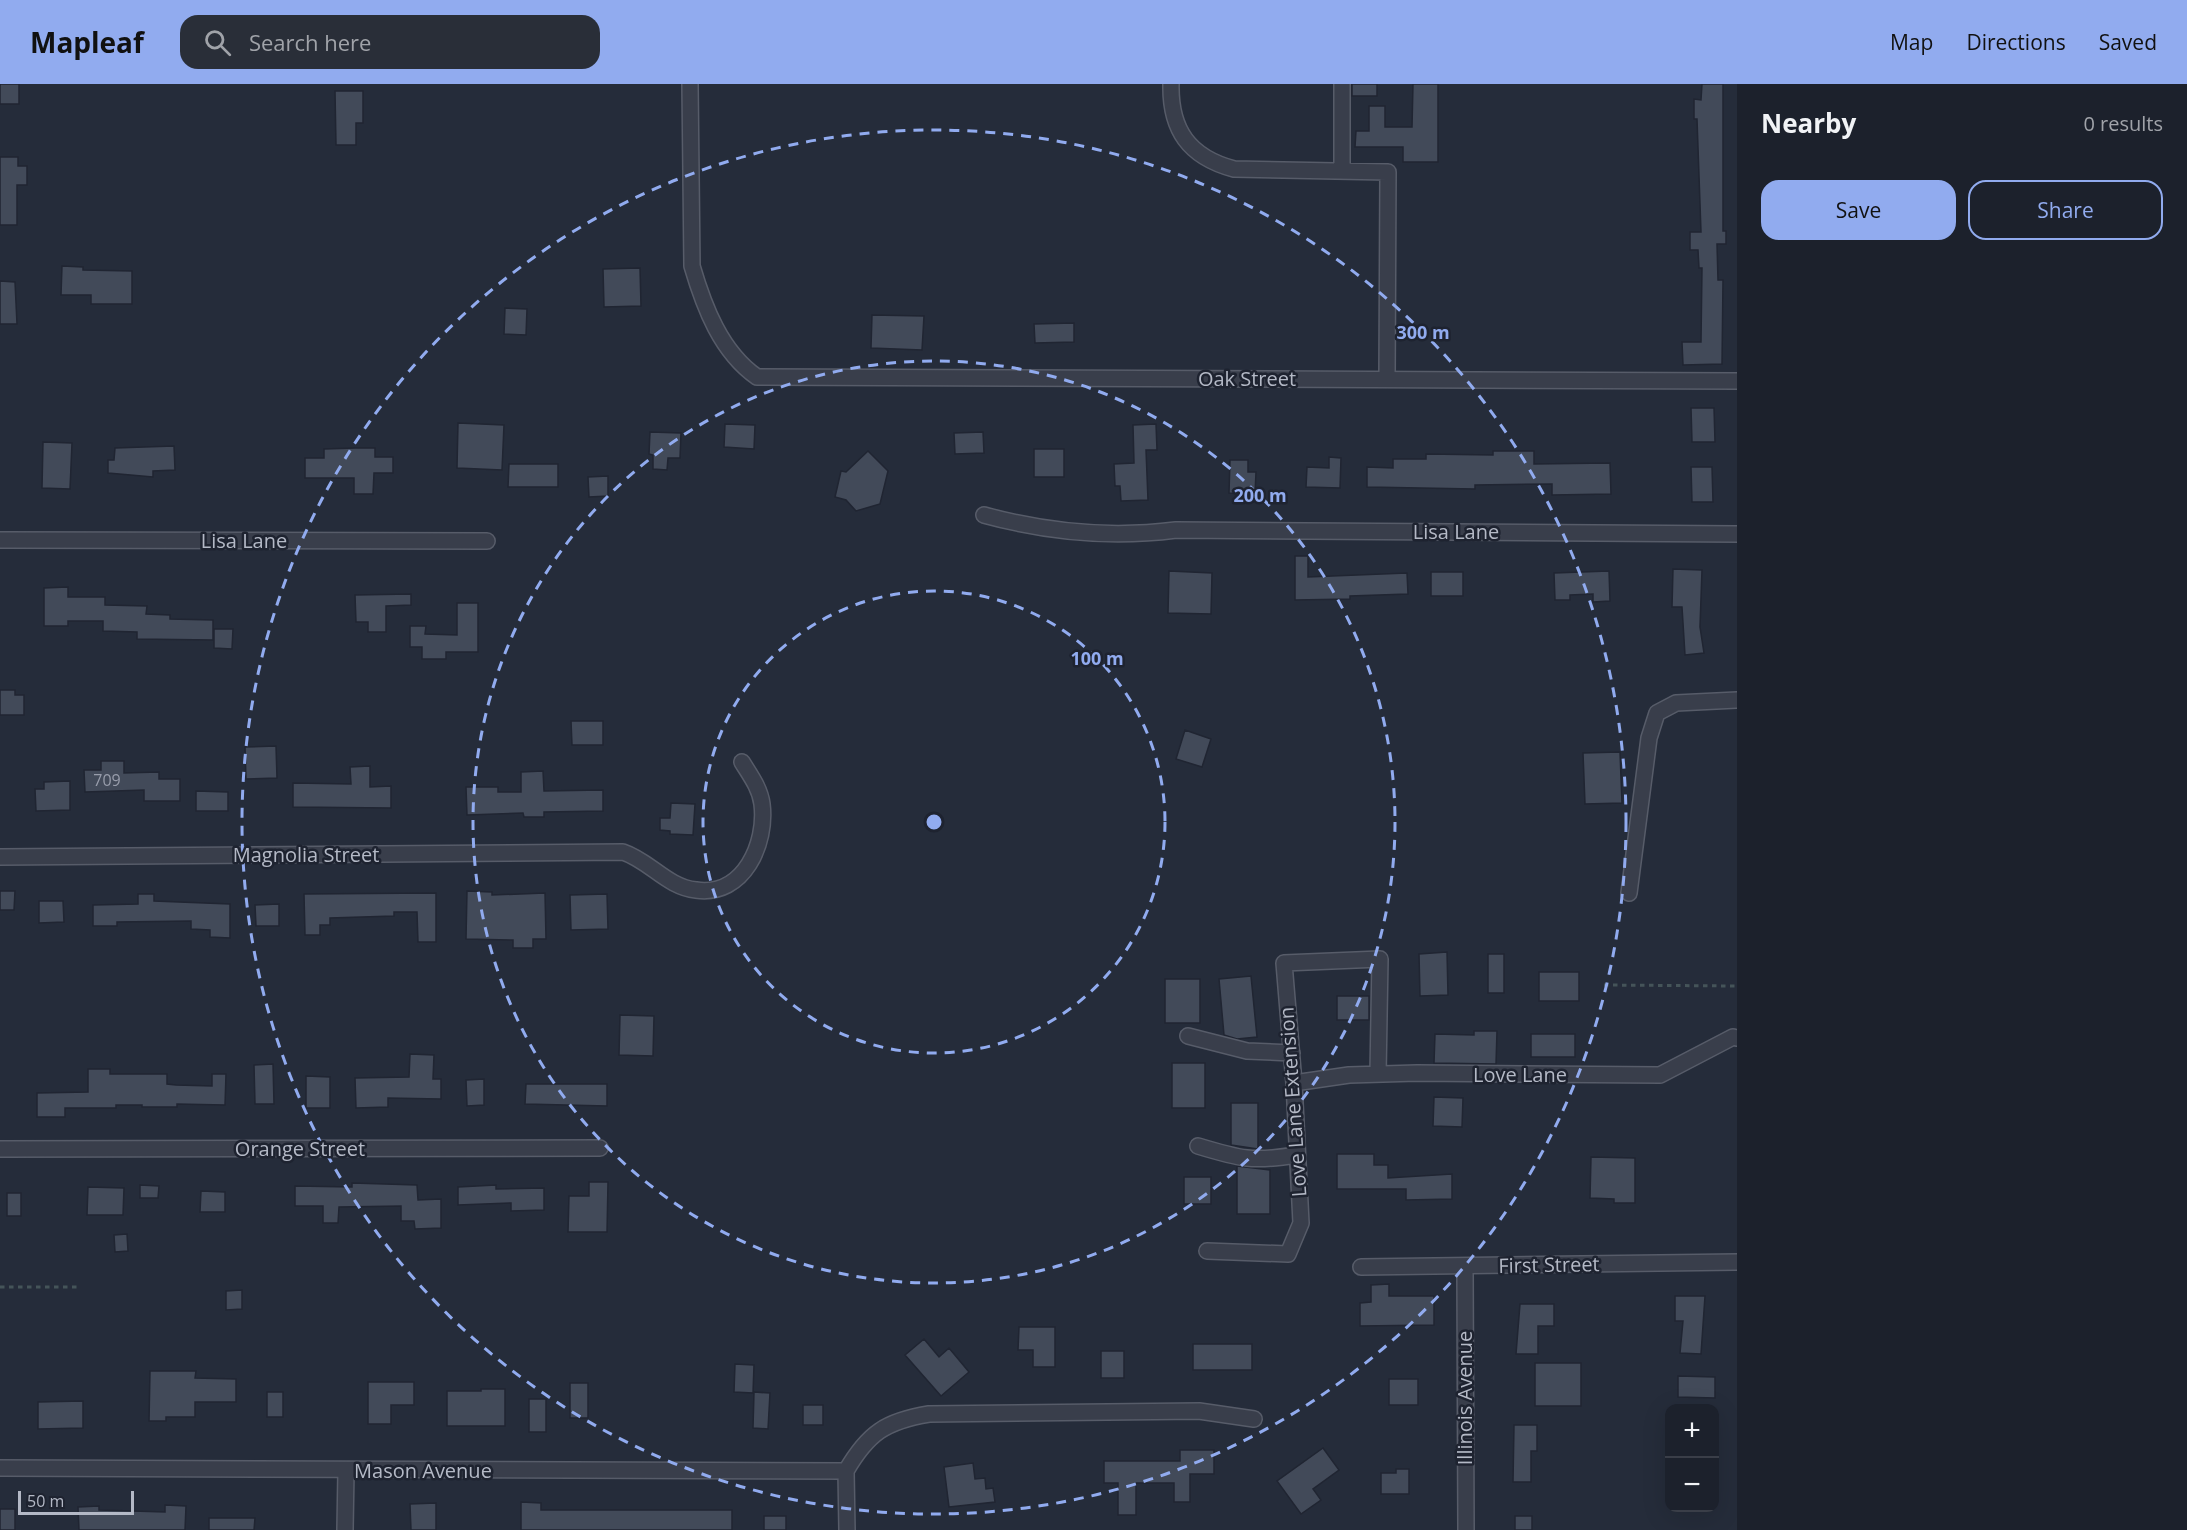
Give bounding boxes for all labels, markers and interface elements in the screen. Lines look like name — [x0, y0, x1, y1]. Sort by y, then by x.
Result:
search box — [180, 15, 600, 69]
text: Mapleaf — [30, 23, 144, 61]
icon: search — [201, 26, 234, 59]
text: Search here — [249, 27, 371, 57]
text: Map — [1890, 28, 1933, 56]
text: Directions — [1966, 28, 2066, 56]
text: Saved — [2099, 28, 2157, 56]
text: Nearby — [1761, 105, 1856, 141]
text: 0 results — [2083, 110, 2163, 137]
button: Save — [1761, 180, 1956, 240]
button: Share — [1968, 180, 2163, 240]
text: 300 m — [1396, 320, 1450, 344]
street label: Oak Street — [1198, 365, 1296, 392]
text: 200 m — [1233, 483, 1287, 507]
street label: Lisa Lane — [1413, 518, 1499, 545]
street label: Lisa Lane — [201, 527, 287, 554]
text: 100 m — [1070, 646, 1124, 670]
house number: 709 — [93, 769, 121, 791]
centre of rings — [924, 812, 944, 832]
street label: Magnolia Street — [233, 841, 379, 868]
street label: Love Lane Extension — [1272, 1006, 1313, 1198]
street label: Love Lane — [1473, 1061, 1567, 1088]
street label: Orange Street — [235, 1135, 365, 1162]
street label: First Street — [1498, 1250, 1600, 1279]
street label: Illinois Avenue — [1451, 1331, 1478, 1465]
map controls — [1665, 1404, 1719, 1512]
button: + — [1665, 1404, 1719, 1458]
street label: Mason Avenue — [354, 1457, 492, 1484]
button: − — [1665, 1458, 1719, 1512]
scale bar — [18, 1488, 134, 1516]
text: 50 m — [27, 1490, 64, 1512]

